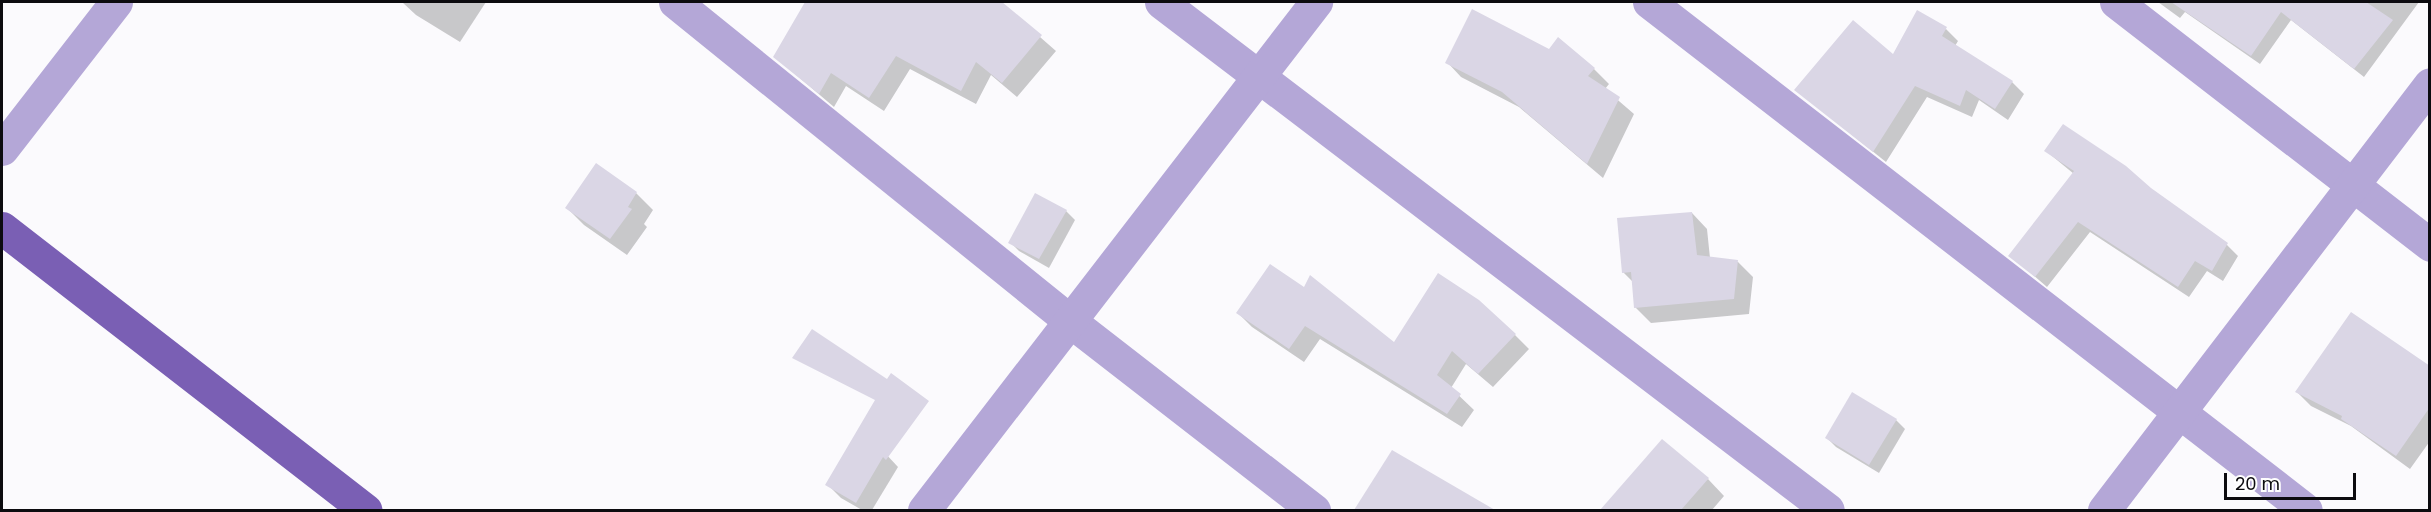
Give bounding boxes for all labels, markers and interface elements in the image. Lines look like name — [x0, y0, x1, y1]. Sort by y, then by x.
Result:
scale bar — [2227, 461, 2359, 499]
text: 20 m — [2235, 471, 2280, 496]

